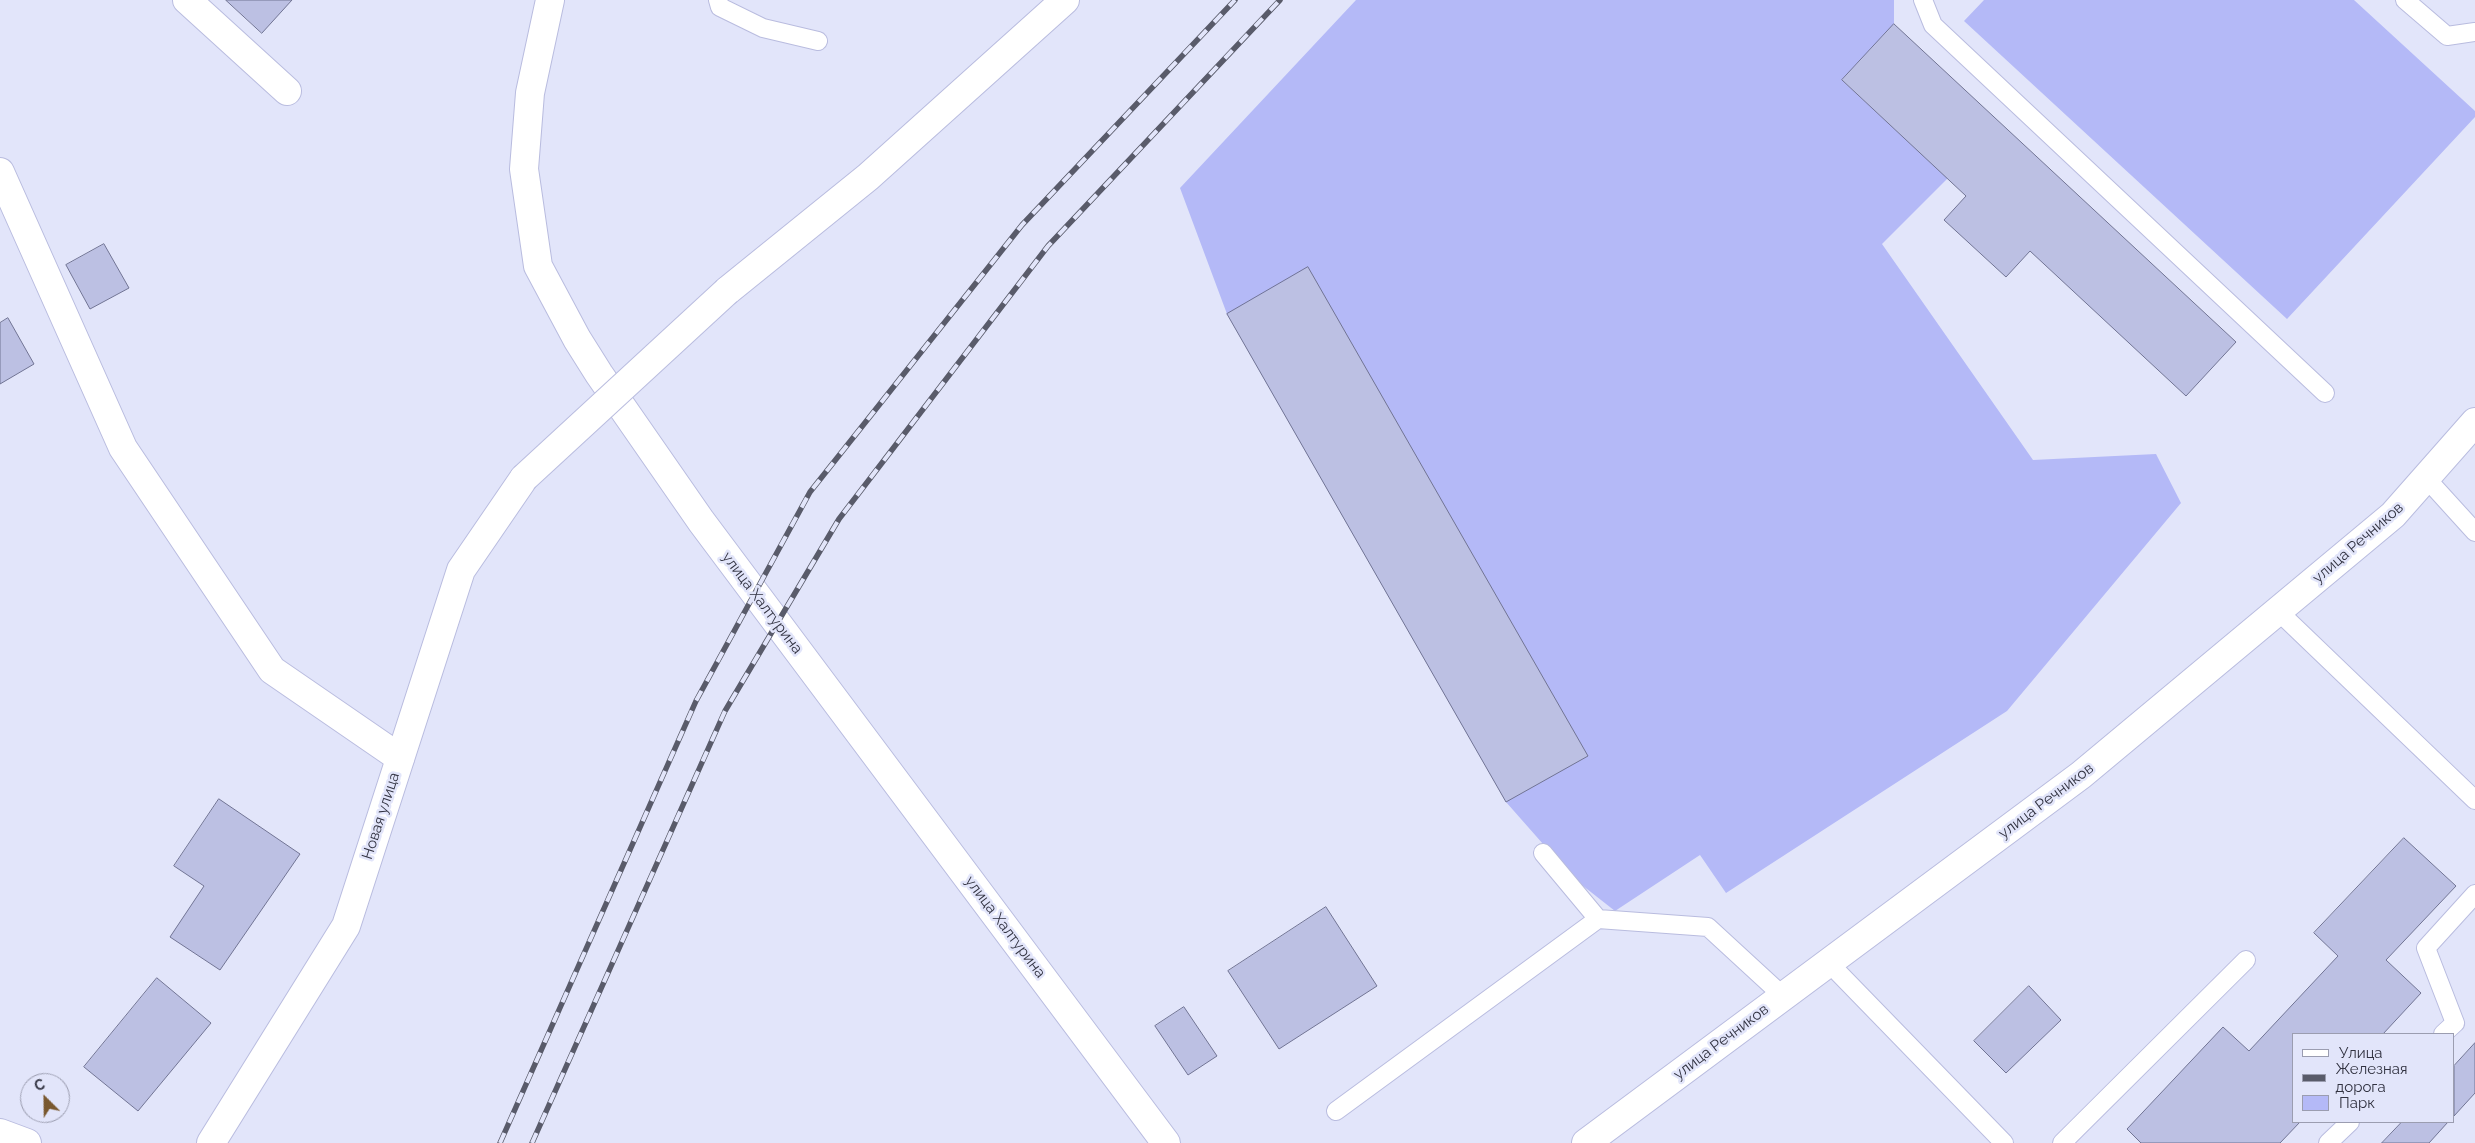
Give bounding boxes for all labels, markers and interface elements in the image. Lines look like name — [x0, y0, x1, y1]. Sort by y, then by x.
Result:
street label: улица Речников — [2309, 499, 2407, 587]
street label: улица Халтурина — [718, 549, 806, 657]
street label: улица Речников — [1995, 759, 2097, 843]
street label: Новая улица — [359, 770, 403, 862]
street label: улица Халтурина — [961, 873, 1049, 981]
street label: улица Речников — [1670, 1000, 1772, 1084]
legend — [2292, 1033, 2455, 1123]
text: Улица — [2339, 1044, 2383, 1062]
text: Железная дорога — [2336, 1060, 2408, 1096]
north arrow — [20, 1073, 70, 1123]
text: С — [32, 1076, 47, 1094]
text: Парк — [2339, 1094, 2375, 1112]

